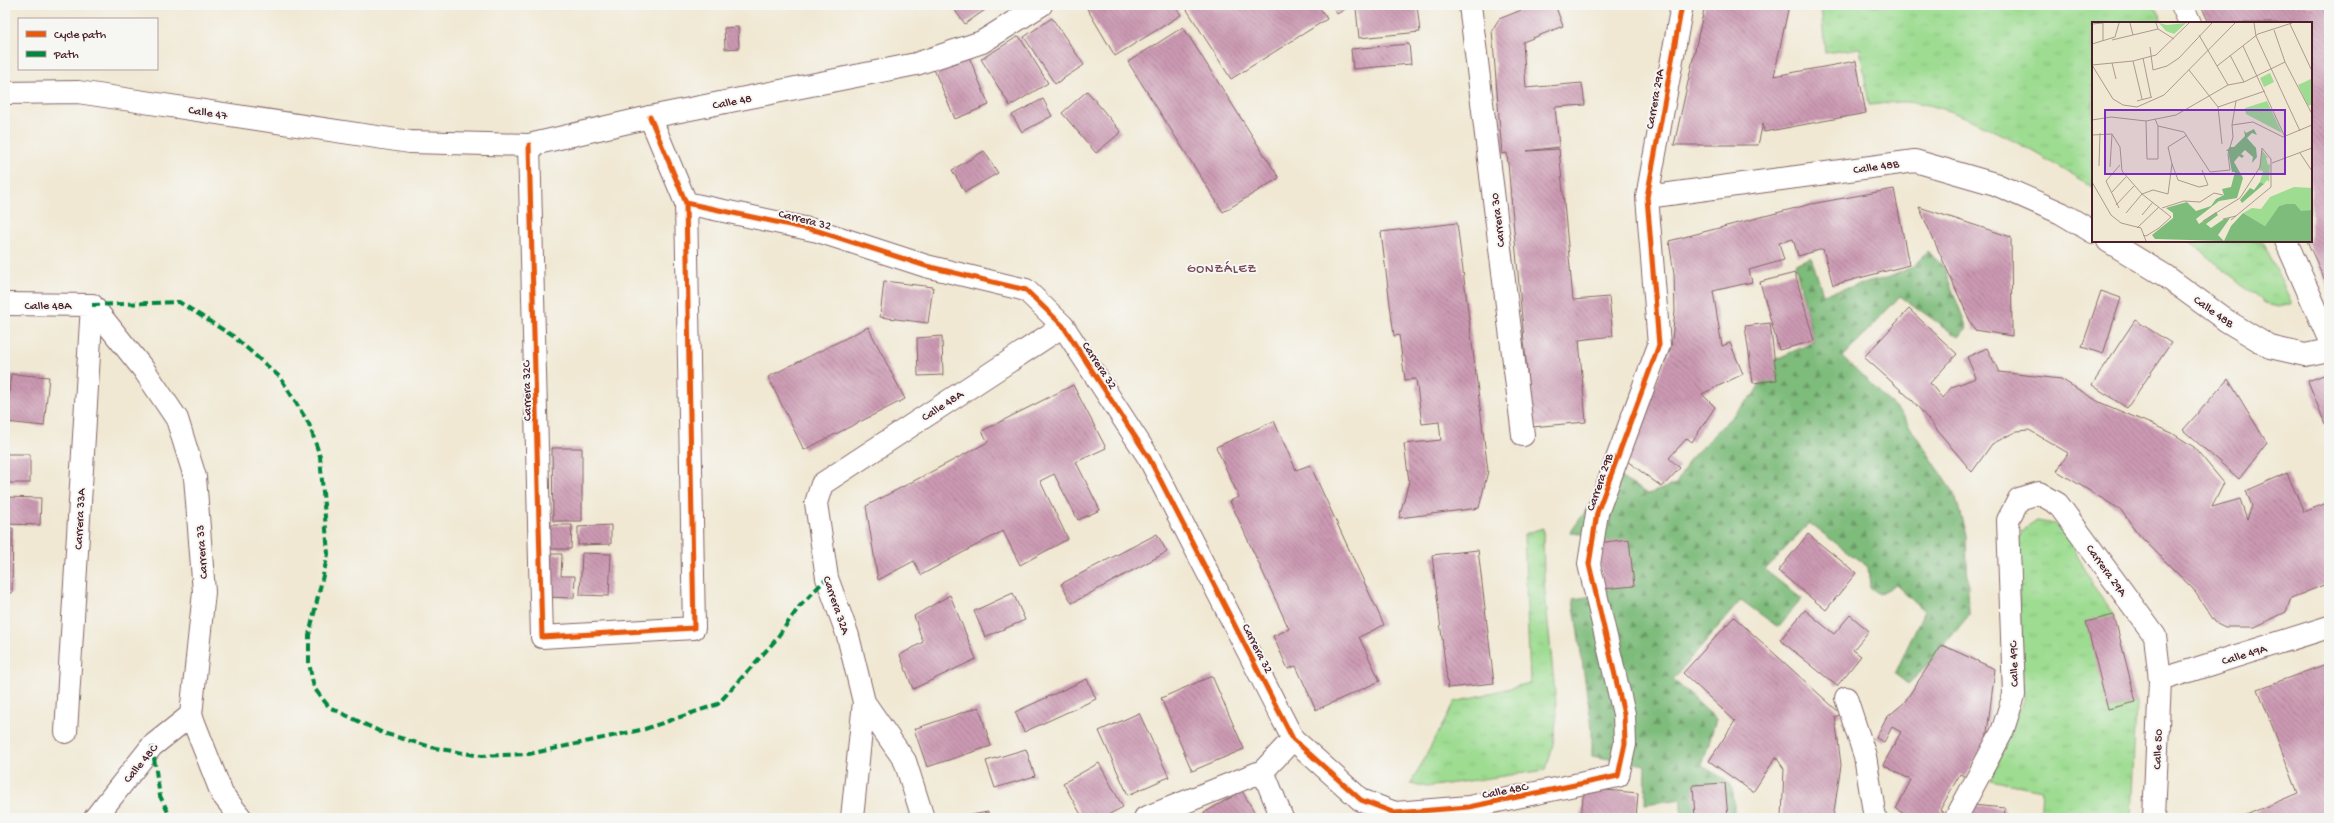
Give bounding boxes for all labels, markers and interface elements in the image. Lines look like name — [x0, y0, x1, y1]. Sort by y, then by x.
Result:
legend — [18, 18, 158, 70]
inset map — [2092, 22, 2312, 242]
text: Cycle path — [54, 29, 107, 43]
text: Path — [53, 49, 79, 63]
street label: Carrera 29A — [1644, 67, 1668, 130]
street label: Calle 48 — [712, 92, 754, 114]
street label: Calle 47 — [187, 104, 229, 124]
street label: Calle 48B — [1853, 158, 1901, 178]
street label: Carrera 30 — [1489, 192, 1509, 248]
street label: Carrera 32 — [777, 208, 832, 234]
district label: GONZÁLEZ — [1187, 261, 1257, 277]
street label: Calle 48B — [2190, 294, 2236, 332]
street label: Calle 48A — [25, 300, 72, 314]
street label: Carrera 32 — [1078, 340, 1119, 393]
street label: Carrera 32C — [520, 359, 536, 421]
street label: Calle 48A — [920, 388, 967, 425]
street label: Carrera 29B — [1585, 451, 1617, 513]
street label: Carrera 33A — [72, 487, 90, 550]
street label: Carrera 33 — [194, 524, 212, 579]
street label: Carrera 29A — [2082, 543, 2129, 601]
street label: Carrera 32A — [819, 575, 852, 638]
street label: Carrera 32 — [1238, 622, 1275, 676]
street label: Calle 49C — [2007, 639, 2023, 687]
street label: Calle 49A — [2220, 642, 2270, 669]
street label: Calle 50 — [2151, 728, 2167, 770]
street label: Calle 48C — [121, 741, 163, 786]
street label: Calle 48C — [1481, 780, 1531, 803]

